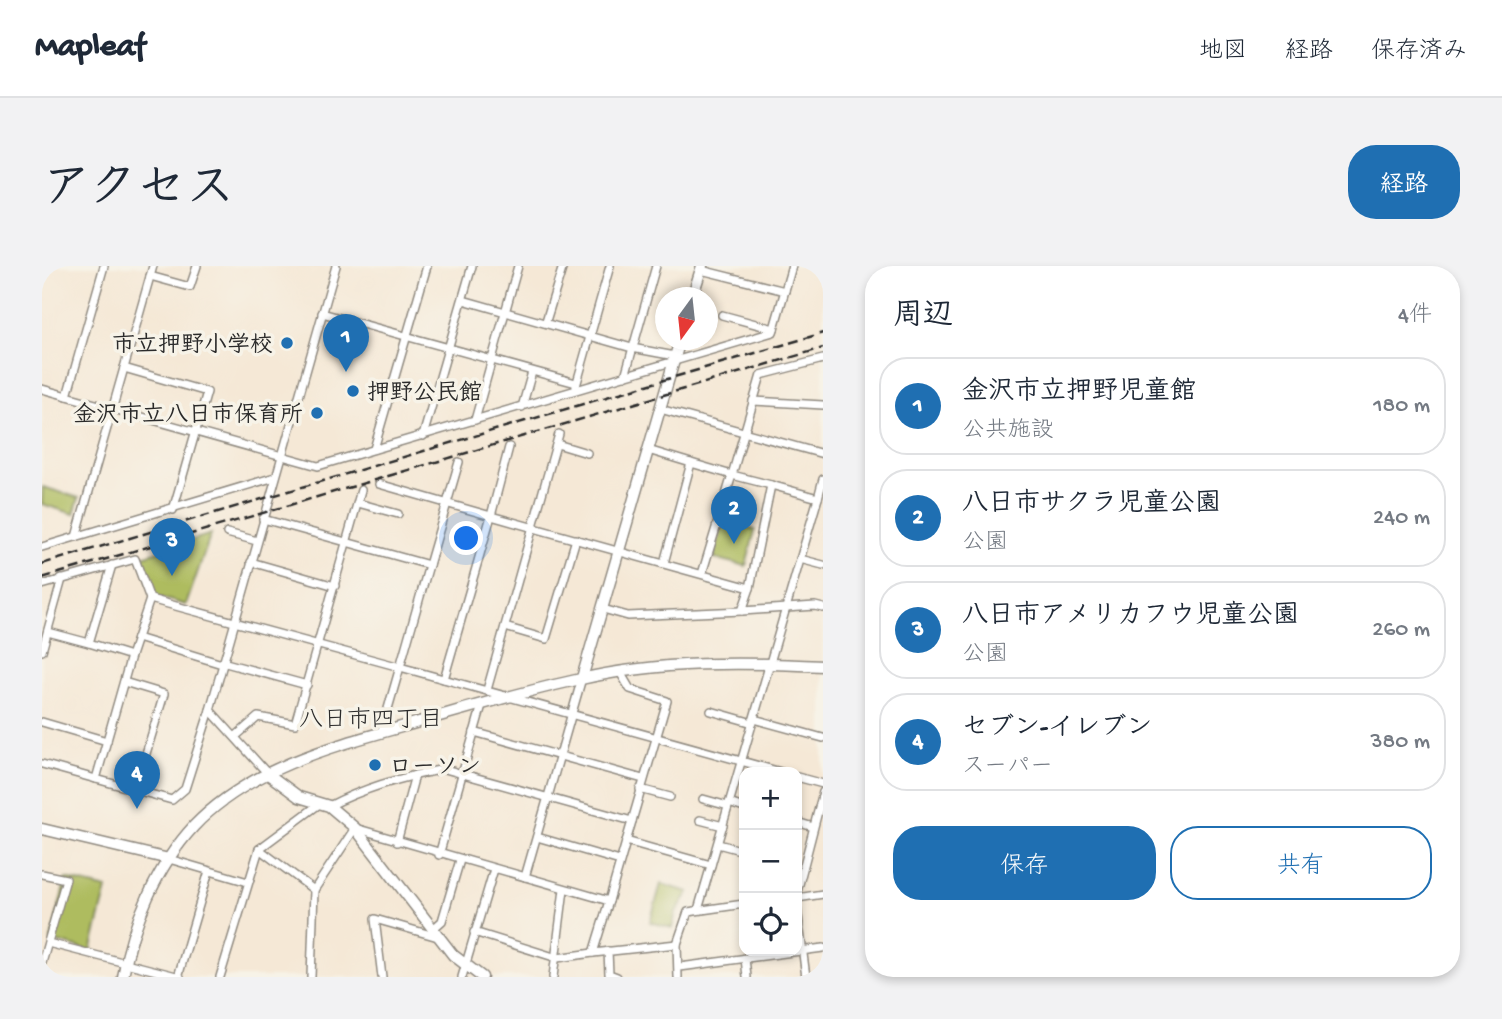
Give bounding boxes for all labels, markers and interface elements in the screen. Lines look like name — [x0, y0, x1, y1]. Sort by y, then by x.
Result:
text: Mapleaf — [35, 29, 145, 67]
text: 地図 — [1199, 38, 1247, 67]
text: 経路 — [1285, 38, 1333, 67]
text: 保存済み — [1371, 38, 1467, 67]
button: 経路 — [1348, 145, 1460, 219]
text: アクセス — [42, 163, 235, 221]
north arrow — [655, 287, 718, 350]
text: 周辺 — [893, 300, 953, 335]
text: 4件 — [1398, 303, 1432, 330]
pin: 1 — [323, 314, 369, 372]
place label: 市立押野小学校 — [112, 332, 273, 360]
marker: 市立押野小学校 — [279, 335, 295, 351]
text: 金沢市立押野児童館 — [962, 378, 1196, 409]
place label: 押野公民館 — [367, 380, 482, 408]
marker: 押野公民館 — [345, 383, 361, 399]
text: 1 — [913, 393, 923, 420]
text: 180 m — [1373, 393, 1430, 420]
place label: 金沢市立八日市保育所 — [73, 402, 303, 430]
marker: 金沢市立八日市保育所 — [309, 405, 325, 421]
text: 公共施設 — [962, 418, 1054, 445]
pin: 2 — [711, 486, 757, 544]
text: 八日市サクラ児童公園 — [962, 490, 1221, 521]
text: 2 — [912, 505, 924, 532]
text: 240 m — [1373, 505, 1430, 532]
pin: 3 — [149, 518, 195, 576]
your location — [449, 521, 483, 555]
text: 公園 — [962, 530, 1008, 557]
text: 八日市アメリカフウ児童公園 — [962, 602, 1299, 633]
text: 3 — [912, 617, 924, 644]
text: 260 m — [1372, 617, 1430, 644]
text: 公園 — [962, 642, 1008, 669]
district label: 八日市四丁目 — [299, 707, 443, 736]
text: セブン-イレブン — [962, 714, 1152, 745]
text: 4 — [913, 729, 923, 756]
text: 380 m — [1371, 729, 1430, 756]
pin: 4 — [114, 751, 160, 809]
text: スーパー — [962, 754, 1053, 781]
place label: ローソン — [389, 755, 481, 782]
marker: ローソン — [367, 757, 383, 773]
map controls — [739, 767, 802, 956]
button: + — [739, 767, 802, 830]
button: 保存 — [893, 826, 1156, 900]
button: 共有 — [1170, 826, 1432, 900]
button: − — [739, 830, 802, 893]
button: locate — [739, 893, 802, 956]

